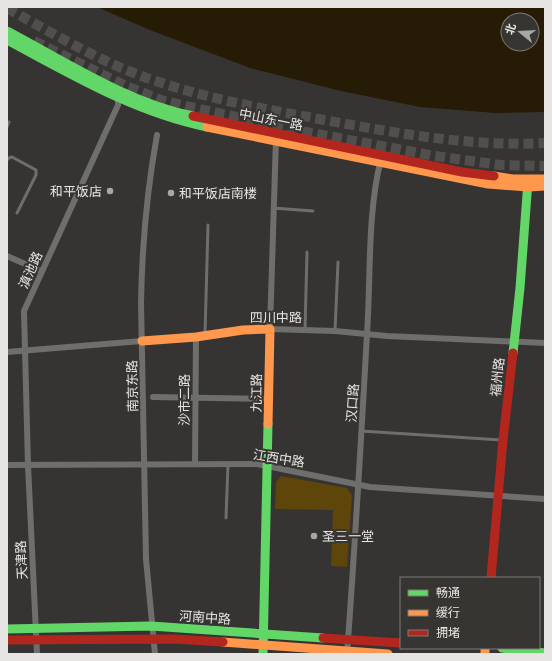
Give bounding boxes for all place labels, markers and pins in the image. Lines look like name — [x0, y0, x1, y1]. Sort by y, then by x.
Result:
place label: 和平饭店 — [50, 183, 102, 199]
place label: 和平饭店南楼 — [179, 185, 257, 201]
marker: 和平饭店 — [105, 186, 115, 196]
marker: 和平饭店南楼 — [166, 188, 176, 198]
place label: 圣三一堂 — [322, 528, 374, 544]
marker: 圣三一堂 — [309, 531, 319, 541]

